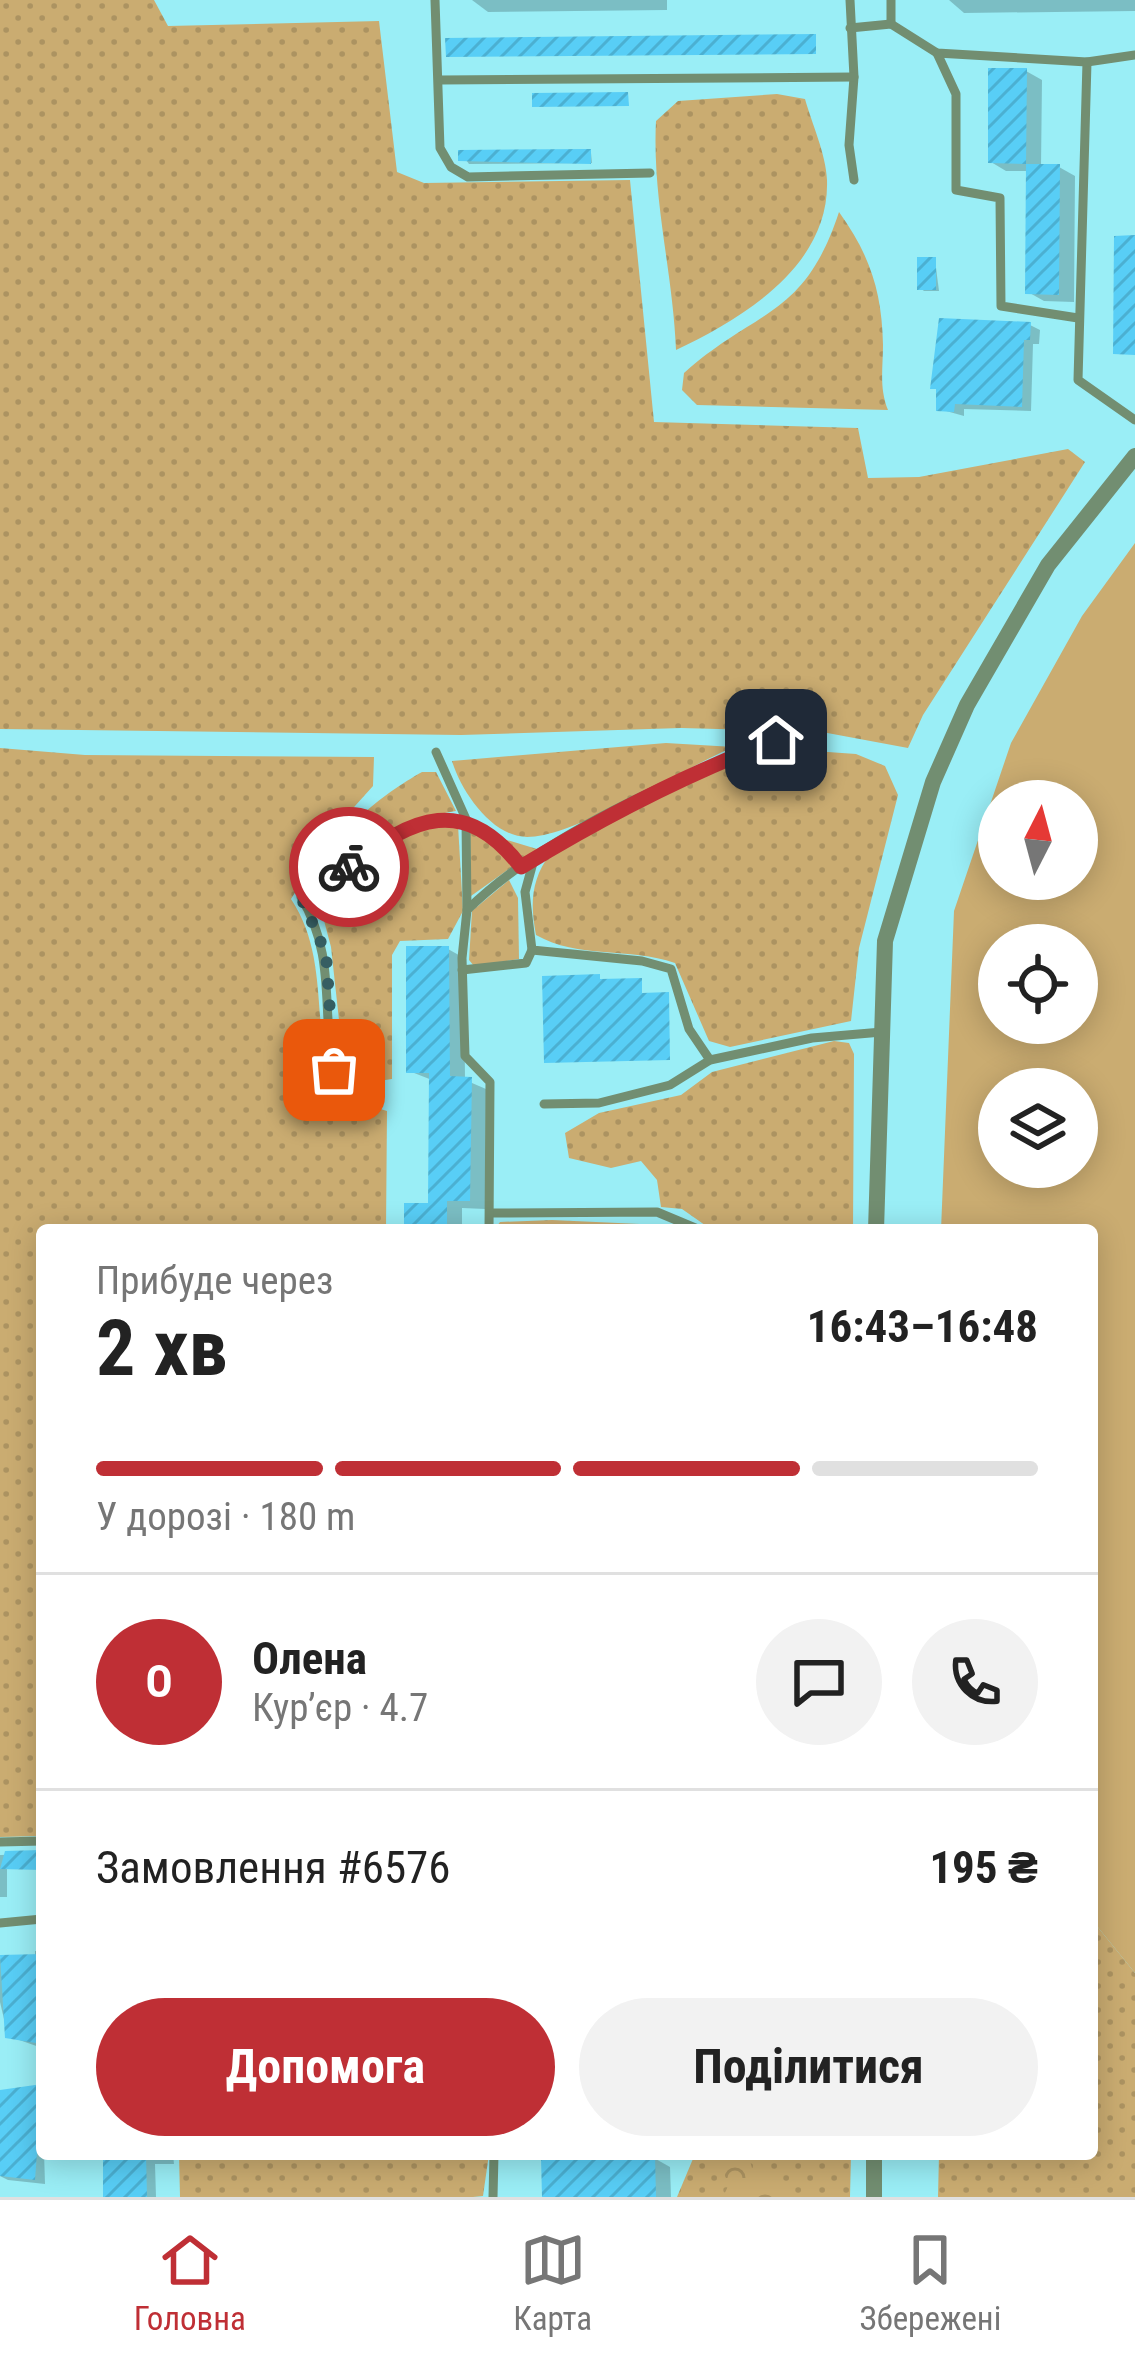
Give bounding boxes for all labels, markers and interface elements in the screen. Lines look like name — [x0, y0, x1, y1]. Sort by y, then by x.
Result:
pin — [725, 689, 827, 791]
icon: home — [743, 707, 809, 773]
north arrow — [978, 780, 1098, 900]
map controls — [978, 780, 1098, 1188]
courier — [289, 807, 409, 927]
icon: bike — [316, 834, 382, 900]
button: locate — [978, 924, 1098, 1044]
pin — [283, 1019, 385, 1121]
icon: bag — [301, 1037, 367, 1103]
button: layers — [978, 1068, 1098, 1188]
text: Прибуде через — [96, 1258, 333, 1304]
text: 16:43–16:48 — [807, 1300, 1038, 1353]
text: 2 хв — [96, 1303, 228, 1394]
text: У дорозі · 180 m — [96, 1494, 355, 1540]
button: chat — [756, 1619, 882, 1745]
button: phone — [912, 1619, 1038, 1745]
text: Олена — [252, 1632, 367, 1685]
text: О — [145, 1655, 173, 1708]
text: Кур’єр · 4.7 — [252, 1685, 428, 1731]
text: Замовлення #6576 — [96, 1841, 451, 1894]
text: 195 ₴ — [929, 1841, 1038, 1894]
button: Допомога — [96, 1998, 555, 2136]
button: Поділитися — [579, 1998, 1038, 2136]
tab: Головна — [134, 2227, 246, 2338]
tab: Карта — [513, 2227, 592, 2338]
tab: Збережені — [860, 2227, 1001, 2338]

